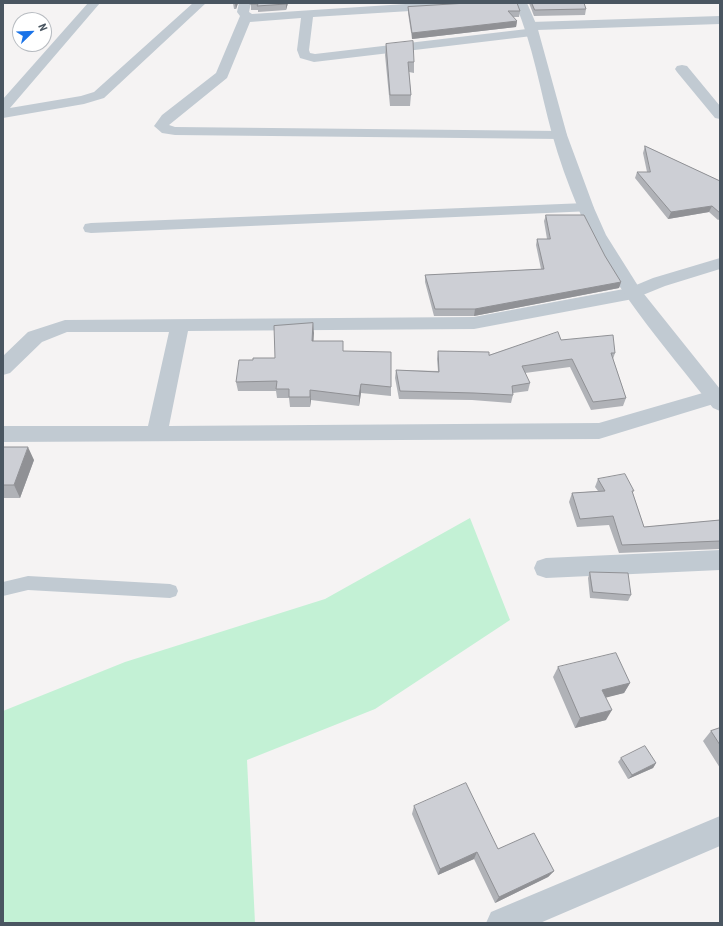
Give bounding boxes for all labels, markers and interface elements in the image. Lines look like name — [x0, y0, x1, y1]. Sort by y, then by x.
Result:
north arrow — [12, 12, 52, 52]
text: N — [35, 22, 50, 33]

